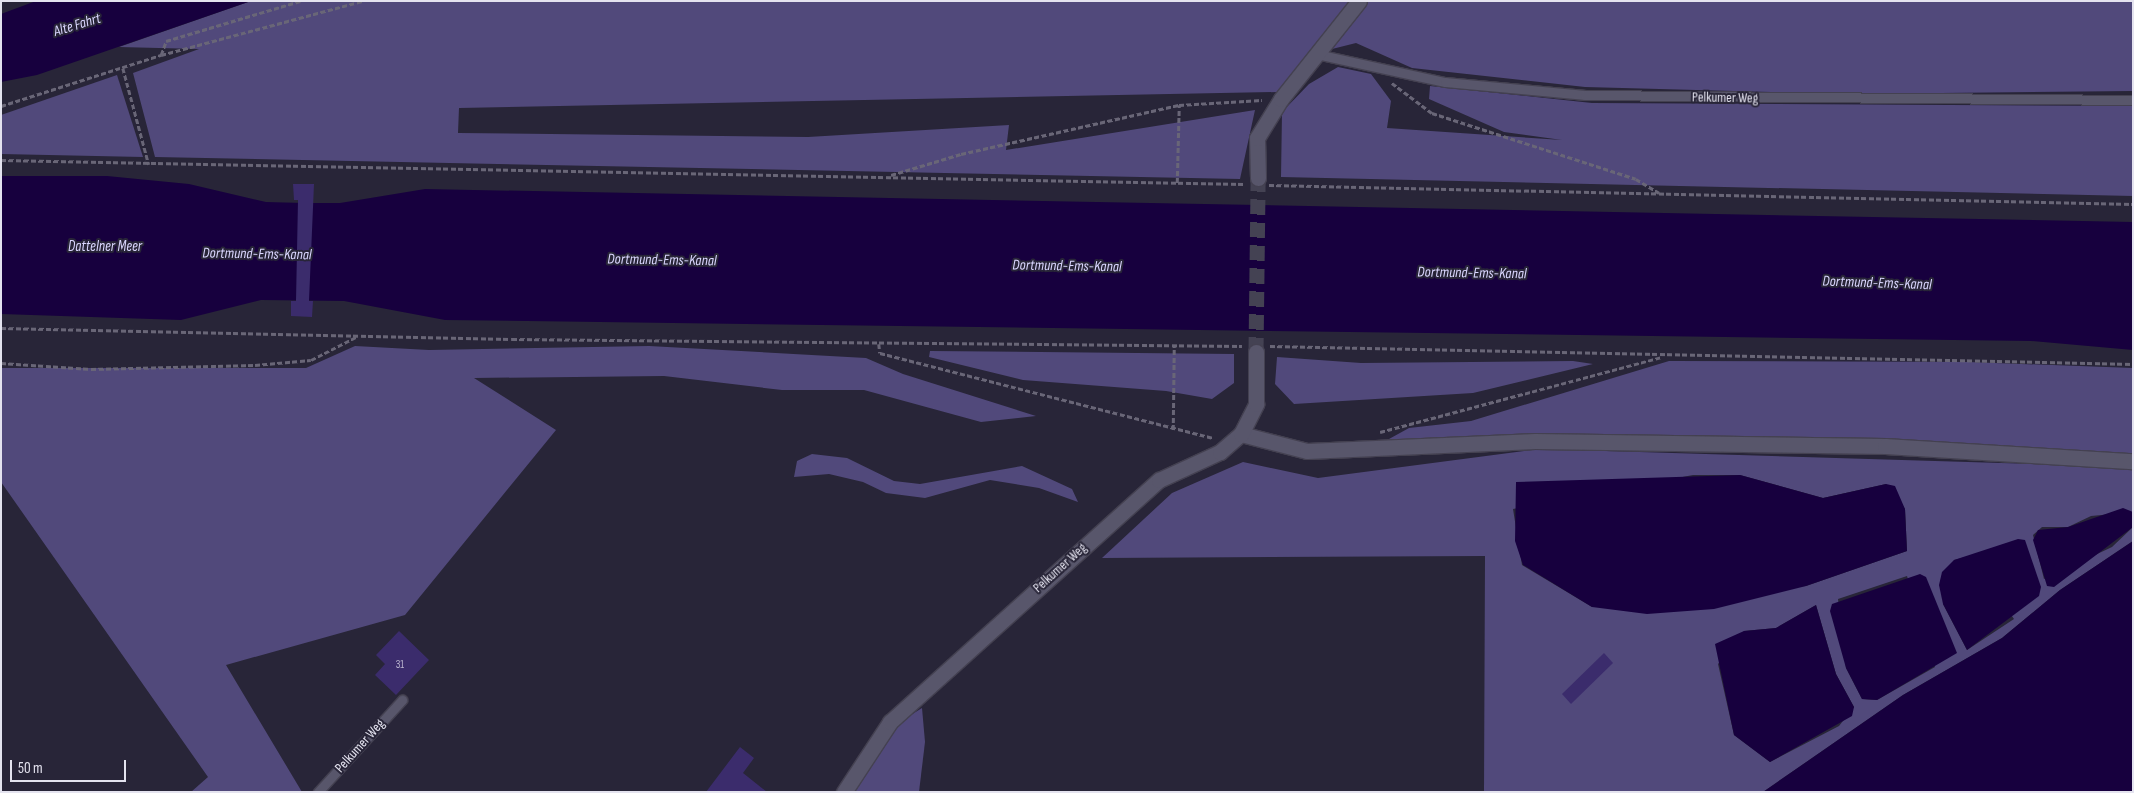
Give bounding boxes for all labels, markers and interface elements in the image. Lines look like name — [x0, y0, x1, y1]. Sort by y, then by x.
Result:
water label: Alte Fahrt — [51, 9, 103, 41]
street label: Pelkumer Weg — [1692, 89, 1758, 107]
water label: Dattelner Meer — [68, 238, 142, 256]
water label: Dortmund-Ems-Kanal — [202, 244, 312, 264]
water label: Dortmund-Ems-Kanal — [607, 250, 717, 270]
water label: Dortmund-Ems-Kanal — [1012, 256, 1122, 276]
water label: Dortmund-Ems-Kanal — [1417, 263, 1527, 283]
water label: Dortmund-Ems-Kanal — [1822, 272, 1932, 294]
street label: Pelkumer Weg — [1030, 540, 1090, 596]
house number: 31 — [396, 658, 404, 672]
street label: Pelkumer Weg — [332, 716, 388, 776]
scale bar — [12, 750, 129, 782]
text: 50 m — [18, 759, 43, 778]

